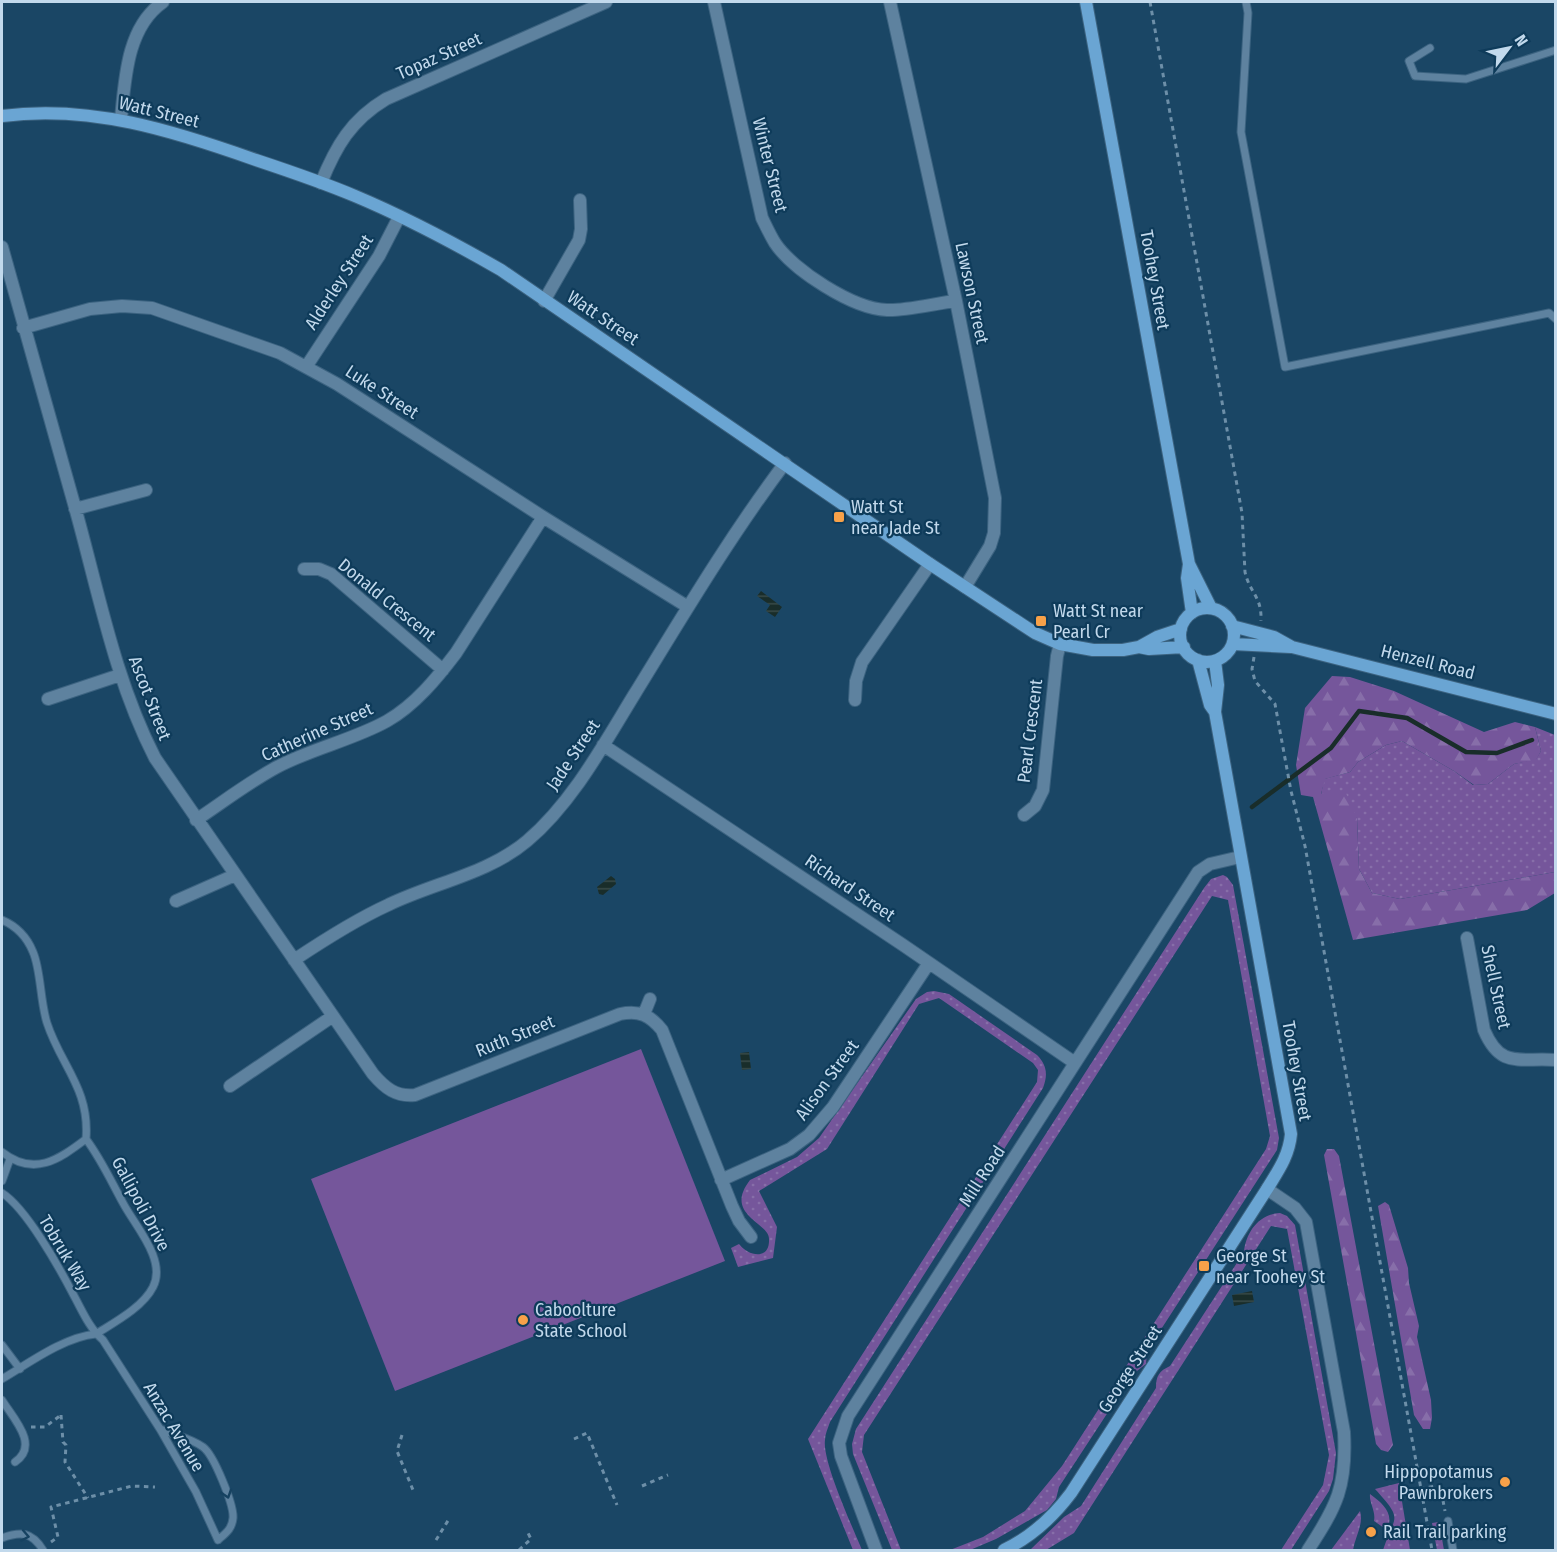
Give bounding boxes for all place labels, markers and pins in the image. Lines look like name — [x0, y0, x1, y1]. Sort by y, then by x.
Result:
place label: Watt St near Jade St — [851, 496, 940, 539]
marker: Watt St near Jade St — [832, 510, 846, 524]
place label: Watt St near Pearl Cr — [1053, 600, 1144, 643]
marker: Watt St near Pearl Cr — [1034, 614, 1048, 628]
place label: George St near Toohey St — [1216, 1245, 1325, 1288]
marker: George St near Toohey St — [1197, 1259, 1211, 1273]
place label: Caboolture State School — [535, 1299, 627, 1342]
marker: Caboolture State School — [516, 1313, 530, 1327]
place label: Hippopotamus Pawnbrokers — [1384, 1461, 1493, 1504]
marker: Hippopotamus Pawnbrokers — [1498, 1475, 1512, 1489]
place label: Rail Trail parking — [1383, 1521, 1507, 1543]
marker: Rail Trail parking — [1364, 1525, 1378, 1539]

